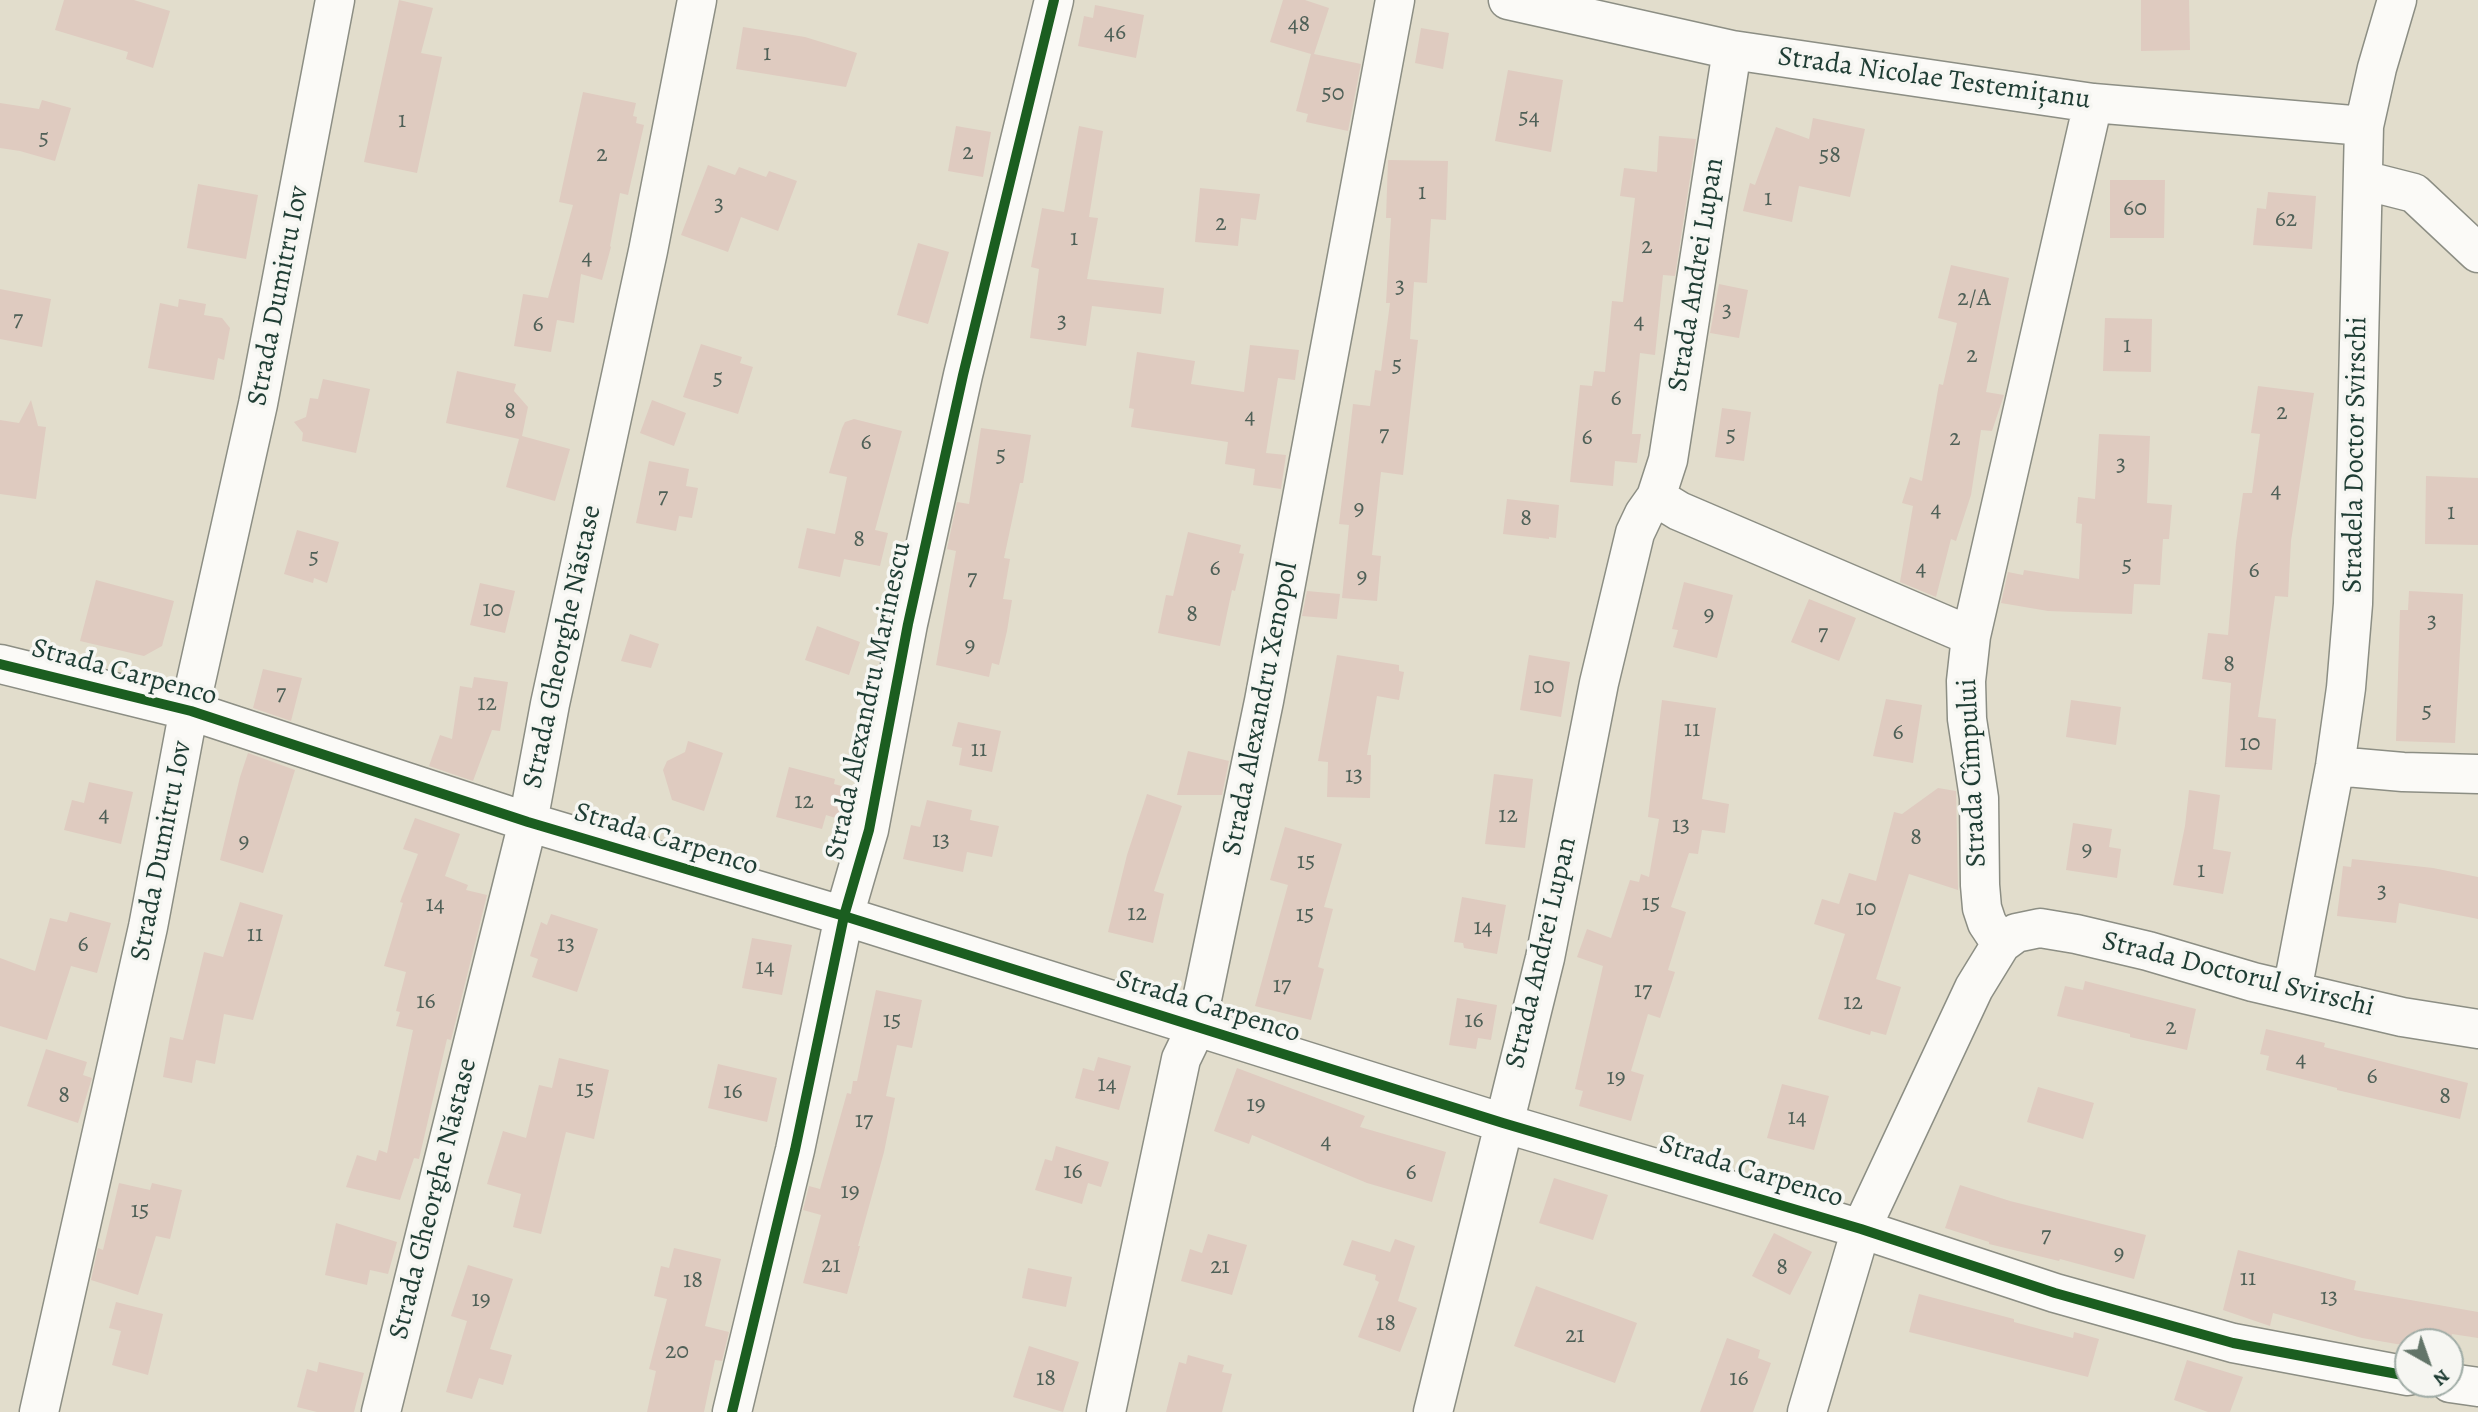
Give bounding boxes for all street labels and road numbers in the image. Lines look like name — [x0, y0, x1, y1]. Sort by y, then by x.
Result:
street label: Strada Nicolae Testemițanu — [1775, 40, 2093, 118]
street label: Strada Andrei Lupan — [1662, 156, 1732, 394]
street label: Strada Dumitru Iov — [241, 183, 317, 409]
street label: Stradela Doctor Svirschi — [2337, 316, 2375, 594]
street label: Strada Gheorghe Năstase — [517, 502, 609, 792]
street label: Strada Alexandru Marinescu — [819, 539, 919, 863]
street label: Strada Alexandru Xenopol — [1216, 559, 1306, 859]
street label: Strada Carpenco — [28, 632, 220, 714]
street label: Strada Cîmpului — [1951, 678, 1995, 868]
street label: Strada Dumitru Iov — [124, 738, 200, 964]
street label: Strada Carpenco — [570, 796, 762, 884]
street label: Strada Andrei Lupan — [1499, 834, 1585, 1072]
street label: Strada Doctorul Svirschi — [2098, 925, 2378, 1025]
street label: Strada Carpenco — [1112, 963, 1304, 1051]
street label: Strada Gheorghe Năstase — [383, 1055, 485, 1343]
street label: Strada Carpenco — [1655, 1128, 1847, 1216]

